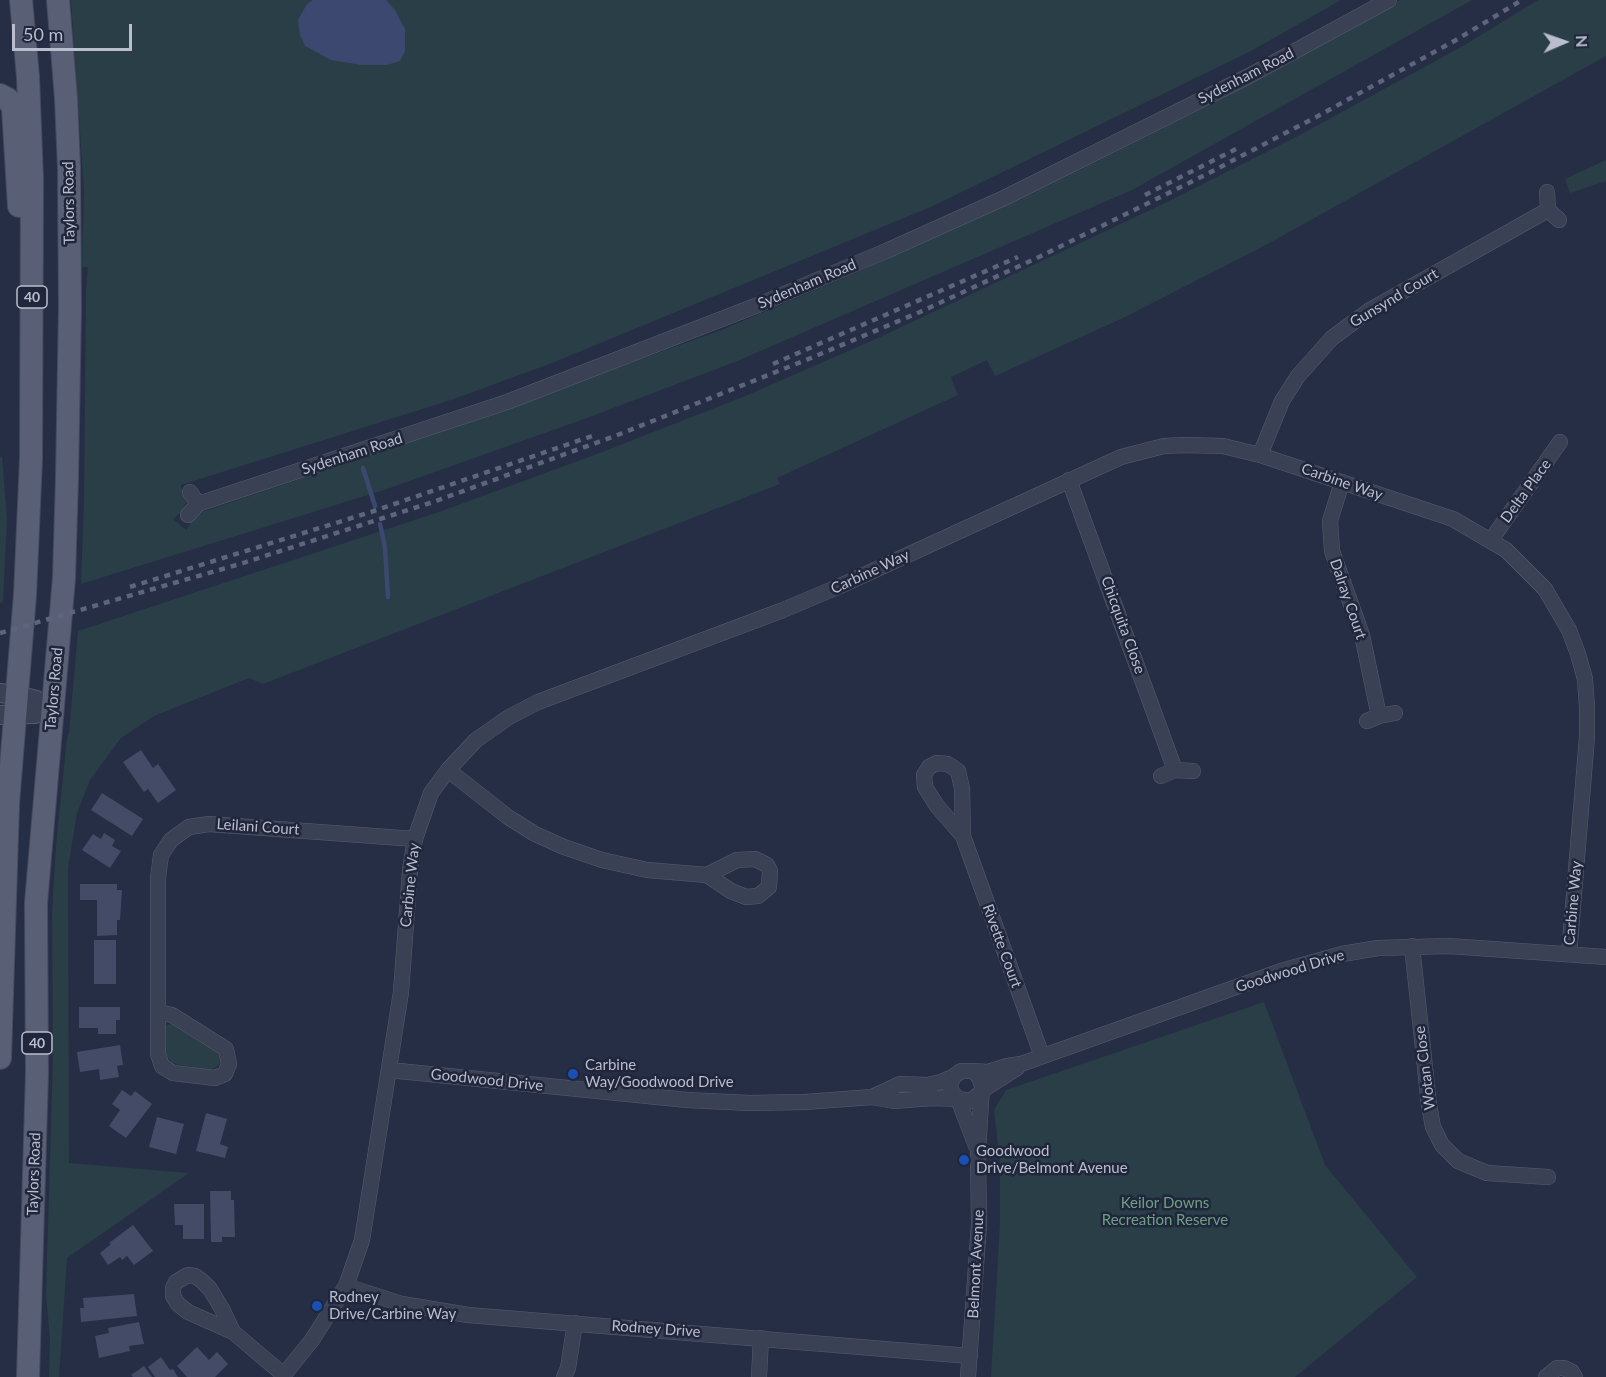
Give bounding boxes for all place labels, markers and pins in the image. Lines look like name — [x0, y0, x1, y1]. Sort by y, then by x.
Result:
place label: Carbine Way/Goodwood Drive — [585, 1056, 734, 1091]
marker: Carbine Way/Goodwood Drive — [566, 1067, 580, 1081]
place label: Goodwood Drive/Belmont Avenue — [976, 1142, 1128, 1177]
marker: Goodwood Drive/Belmont Avenue — [957, 1153, 971, 1167]
place label: Rodney Drive/Carbine Way — [329, 1288, 456, 1323]
marker: Rodney Drive/Carbine Way — [310, 1299, 324, 1313]

